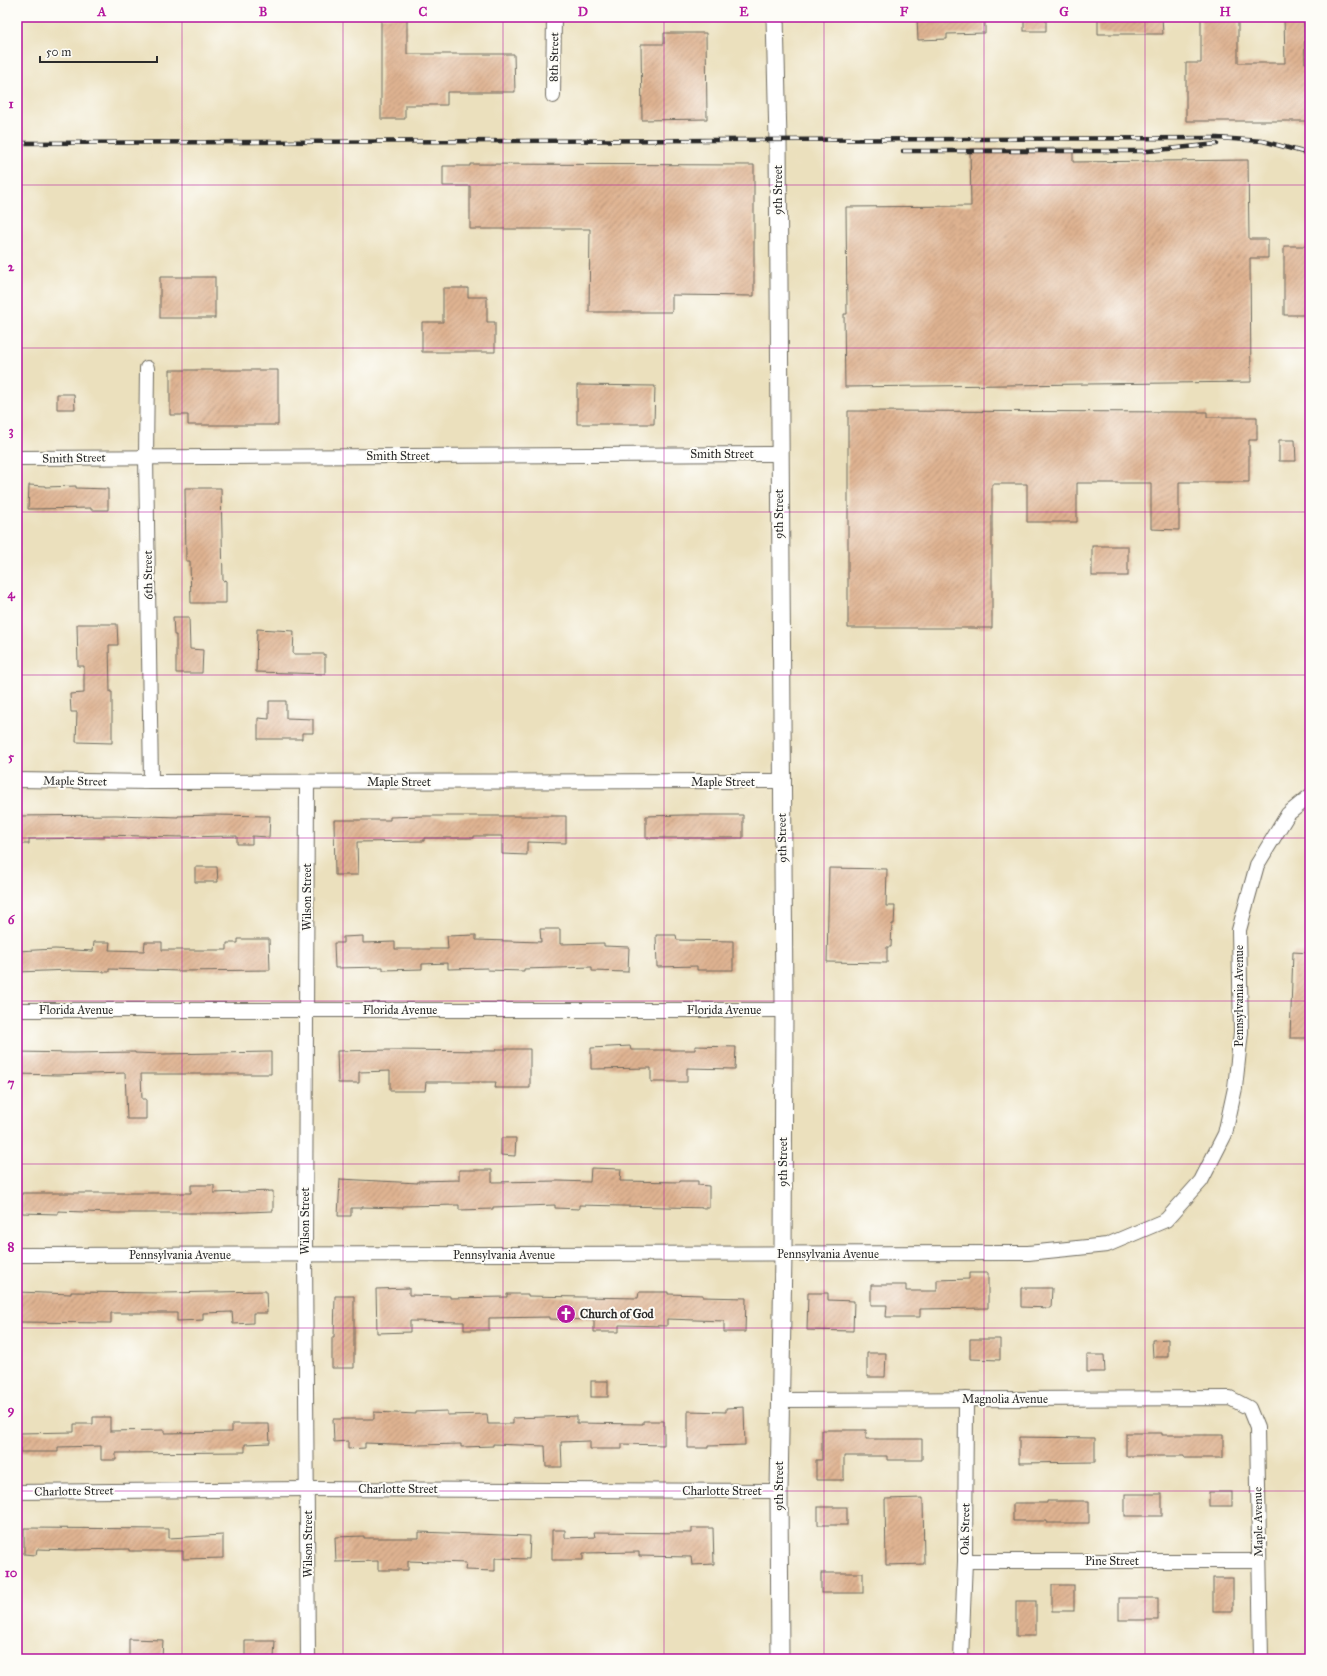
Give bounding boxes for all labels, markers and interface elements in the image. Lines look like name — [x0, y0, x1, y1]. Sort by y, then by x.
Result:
text: A — [97, 4, 107, 20]
text: B — [259, 4, 268, 20]
text: C — [419, 4, 428, 20]
text: D — [578, 4, 588, 20]
text: E — [739, 4, 749, 20]
text: F — [900, 4, 909, 20]
text: G — [1059, 4, 1069, 20]
text: H — [1219, 4, 1231, 20]
street label: 8th Street — [547, 31, 561, 82]
scale bar — [40, 38, 157, 64]
text: 50 m — [46, 45, 71, 59]
text: 1 — [8, 96, 14, 112]
street label: 9th Street — [771, 164, 785, 215]
text: 2 — [8, 259, 15, 275]
text: 3 — [8, 423, 14, 439]
street label: Smith Street — [690, 447, 755, 461]
street label: Smith Street — [366, 449, 431, 463]
street label: Smith Street — [42, 450, 107, 466]
street label: 9th Street — [772, 488, 786, 539]
street label: 6th Street — [141, 549, 155, 600]
text: 4 — [7, 586, 15, 602]
text: 5 — [8, 749, 15, 765]
street label: Maple Street — [43, 773, 108, 789]
street label: Maple Street — [367, 775, 432, 789]
street label: Maple Street — [691, 775, 756, 789]
street label: 9th Street — [775, 812, 789, 863]
street label: Wilson Street — [300, 863, 314, 931]
text: 6 — [8, 912, 16, 928]
street label: Pennsylvania Avenue — [1232, 945, 1246, 1047]
street label: Florida Avenue — [39, 1003, 113, 1017]
street label: Florida Avenue — [363, 1003, 437, 1017]
street label: Florida Avenue — [687, 1003, 761, 1017]
text: 7 — [8, 1075, 15, 1091]
street label: 9th Street — [776, 1136, 790, 1187]
street label: Wilson Street — [298, 1187, 312, 1255]
text: 8 — [8, 1239, 15, 1255]
street label: Pennsylvania Avenue — [777, 1247, 879, 1261]
street label: Pennsylvania Avenue — [129, 1248, 231, 1262]
street label: Pennsylvania Avenue — [453, 1248, 555, 1262]
church icon: Church of God — [555, 1303, 577, 1325]
place label: Church of God — [580, 1307, 655, 1321]
street label: Magnolia Avenue — [962, 1392, 1048, 1407]
text: 9 — [8, 1402, 15, 1418]
street label: 9th Street — [772, 1460, 786, 1511]
street label: Charlotte Street — [358, 1482, 439, 1496]
street label: Charlotte Street — [34, 1483, 115, 1499]
street label: Charlotte Street — [682, 1484, 763, 1498]
street label: Maple Avenue — [1250, 1487, 1266, 1557]
street label: Oak Street — [958, 1502, 972, 1555]
street label: Wilson Street — [301, 1510, 315, 1578]
street label: Pine Street — [1085, 1554, 1140, 1568]
text: 10 — [5, 1565, 18, 1581]

